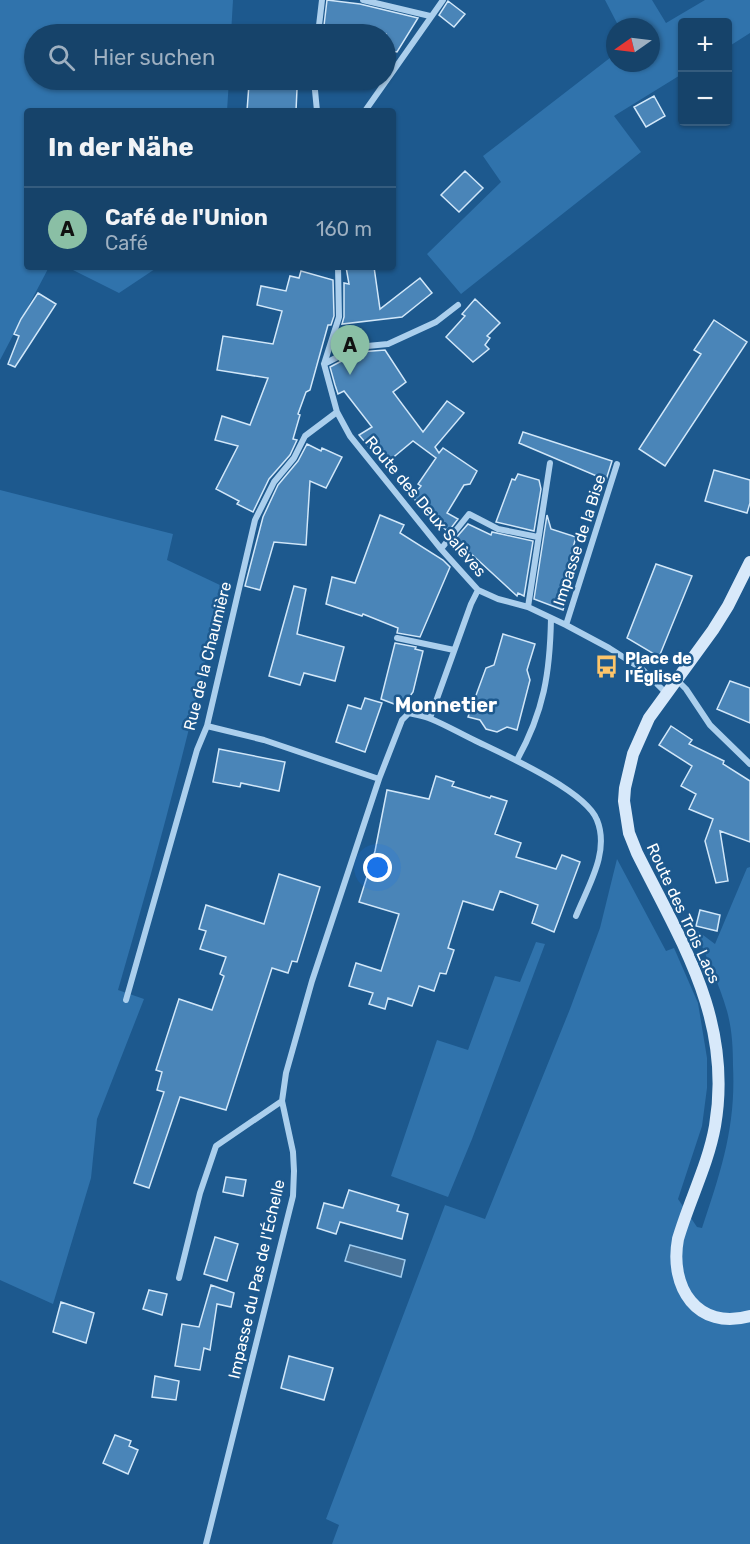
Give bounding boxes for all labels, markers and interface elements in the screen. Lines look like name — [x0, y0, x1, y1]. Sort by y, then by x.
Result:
north arrow — [606, 18, 660, 72]
map controls — [678, 18, 732, 126]
button: + — [678, 18, 732, 72]
search box — [24, 24, 396, 90]
icon: search — [45, 41, 78, 74]
text: Hier suchen — [93, 44, 215, 71]
button: − — [678, 72, 732, 126]
text: In der Nähe — [48, 132, 194, 163]
text: Café de l'Union — [105, 204, 268, 231]
text: A — [60, 217, 75, 241]
text: 160 m — [316, 217, 372, 241]
text: Café — [105, 231, 148, 255]
pin: A — [330, 326, 370, 375]
street label: Route des Deux Salèves — [361, 432, 490, 581]
street label: Impasse de la Bise — [549, 472, 610, 608]
street label: Rue de la Chaumière — [180, 580, 235, 733]
place label: Place de l'Église — [625, 649, 692, 686]
bus stop icon: Place de l'Église — [594, 654, 620, 680]
district label: Monnetier — [395, 693, 497, 717]
street label: Route des Trois Lacs — [643, 840, 724, 986]
your location — [363, 853, 392, 882]
street label: Impasse du Pas de l'Échelle — [224, 1178, 289, 1381]

